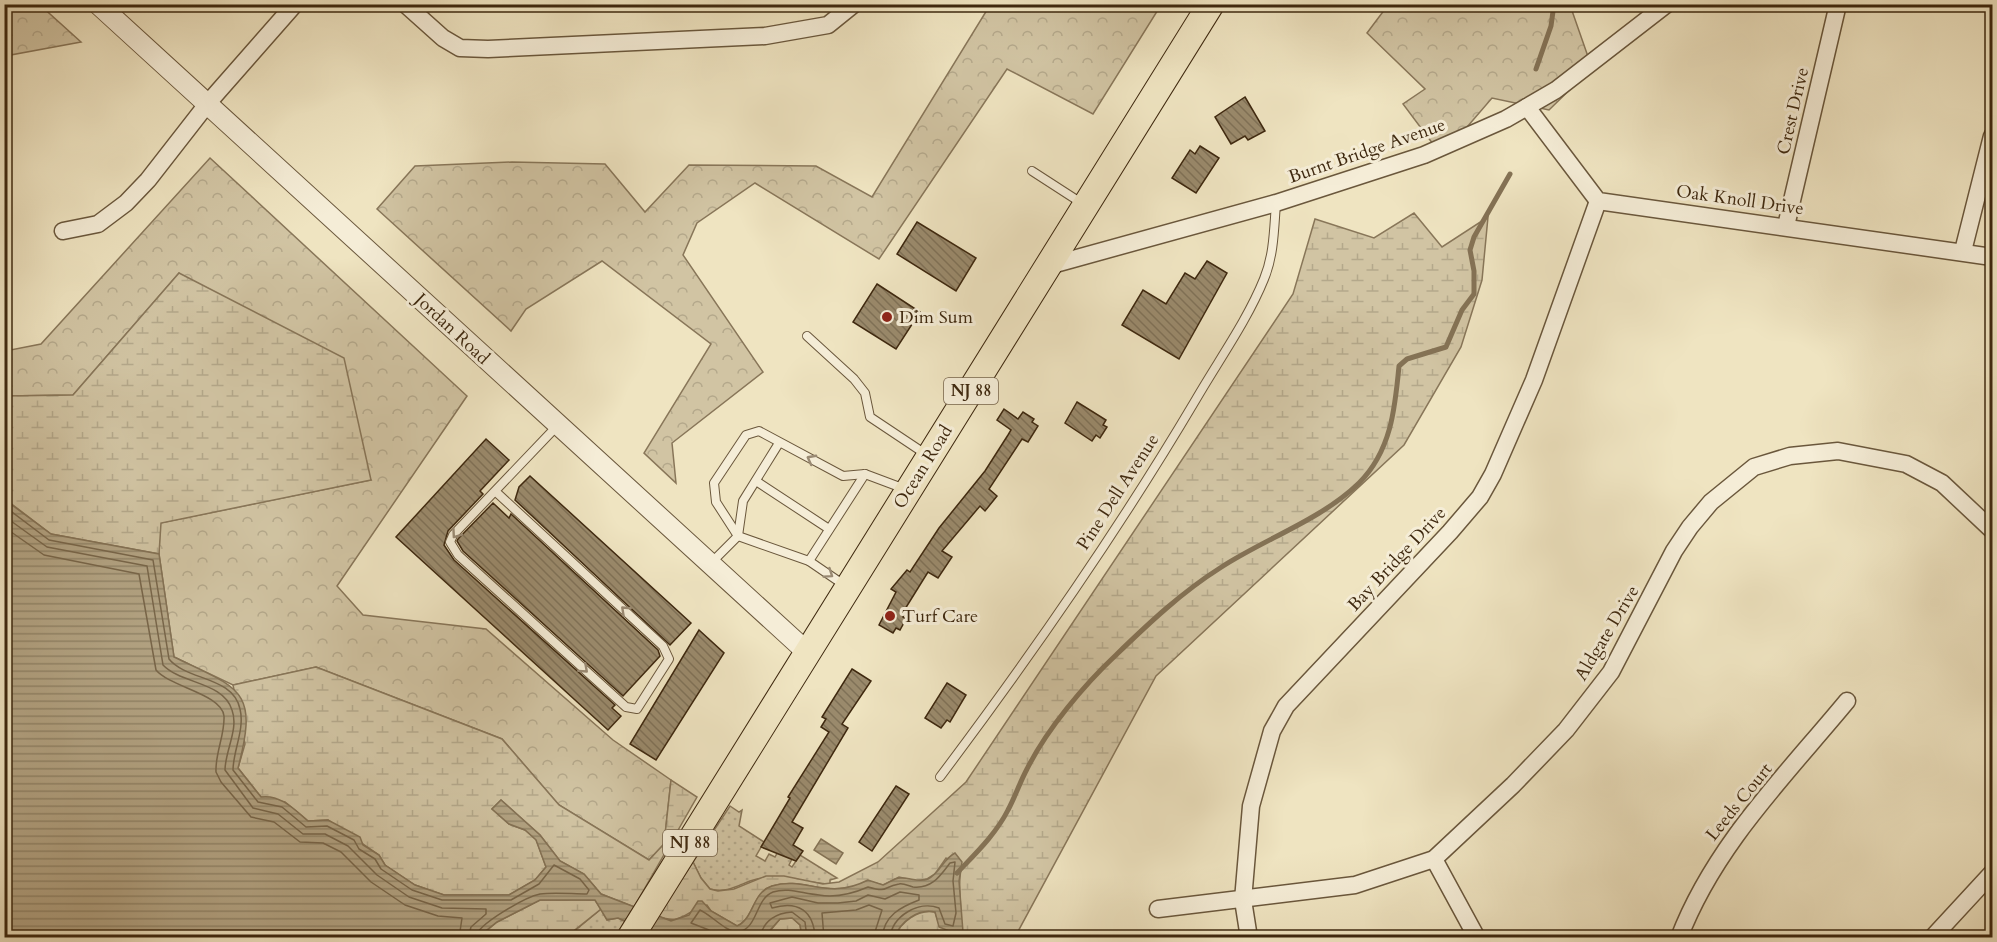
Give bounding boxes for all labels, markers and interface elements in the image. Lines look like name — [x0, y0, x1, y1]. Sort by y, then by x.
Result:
street label: Crest Drive — [1771, 65, 1815, 157]
street label: Burnt Bridge Avenue — [1285, 112, 1449, 190]
street label: Oak Knoll Drive — [1675, 179, 1805, 221]
street label: Jordan Road — [407, 286, 495, 371]
place label: Dim Sum — [899, 305, 974, 330]
marker: Dim Sum — [880, 310, 894, 324]
road number: NJ 88 — [944, 378, 998, 404]
street label: Ocean Road — [887, 420, 959, 514]
street label: Pine Dell Avenue — [1071, 429, 1165, 555]
one-way arrow — [806, 455, 817, 466]
street label: Bay Bridge Drive — [1342, 501, 1452, 617]
one-way arrow — [453, 527, 464, 538]
one-way arrow — [822, 567, 833, 578]
street label: Aldgate Drive — [1569, 581, 1645, 685]
place label: Turf Care — [902, 604, 978, 629]
one-way arrow — [621, 606, 631, 617]
marker: Turf Care — [883, 609, 897, 623]
one-way arrow — [577, 662, 587, 673]
street label: Leeds Court — [1700, 758, 1778, 846]
road number: NJ 88 — [663, 830, 717, 856]

